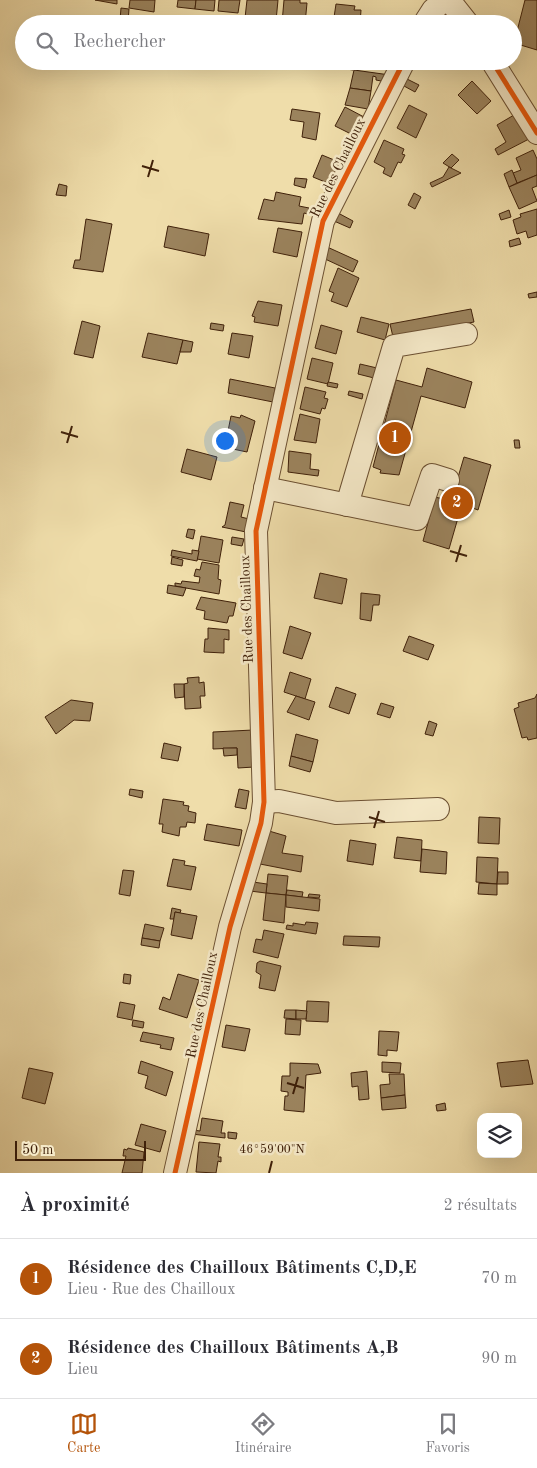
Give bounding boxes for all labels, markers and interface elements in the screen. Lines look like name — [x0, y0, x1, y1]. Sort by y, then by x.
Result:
search box — [15, 15, 522, 70]
icon: search — [33, 29, 61, 57]
text: Rechercher — [73, 33, 166, 52]
street label: Rue des Chailloux — [308, 116, 368, 220]
pin: 1 — [379, 419, 411, 457]
your location — [212, 428, 238, 454]
pin: 2 — [441, 484, 473, 522]
street label: Rue des Chailloux — [238, 555, 256, 663]
street label: Rue des Chailloux — [184, 950, 220, 1060]
map controls — [477, 1113, 522, 1158]
button: layers — [477, 1113, 522, 1158]
scale bar — [15, 1138, 146, 1161]
text: 50 m — [22, 1143, 53, 1157]
text: 46°59'00"N — [239, 1143, 305, 1156]
text: À proximité — [20, 1195, 130, 1216]
text: 2 résultats — [443, 1198, 517, 1214]
text: Résidence des Chailloux Bâtiments C,D,E — [67, 1259, 417, 1278]
text: 1 — [31, 1271, 41, 1287]
text: 70 m — [481, 1271, 517, 1287]
text: Lieu · Rue des Chailloux — [67, 1282, 235, 1298]
text: Résidence des Chailloux Bâtiments A,B — [67, 1339, 399, 1358]
text: 2 — [31, 1351, 41, 1367]
text: 90 m — [481, 1351, 517, 1367]
text: Lieu — [67, 1362, 98, 1378]
tab: Carte — [67, 1410, 100, 1457]
tab: Itinéraire — [235, 1410, 291, 1457]
tab: Favoris — [426, 1410, 470, 1457]

